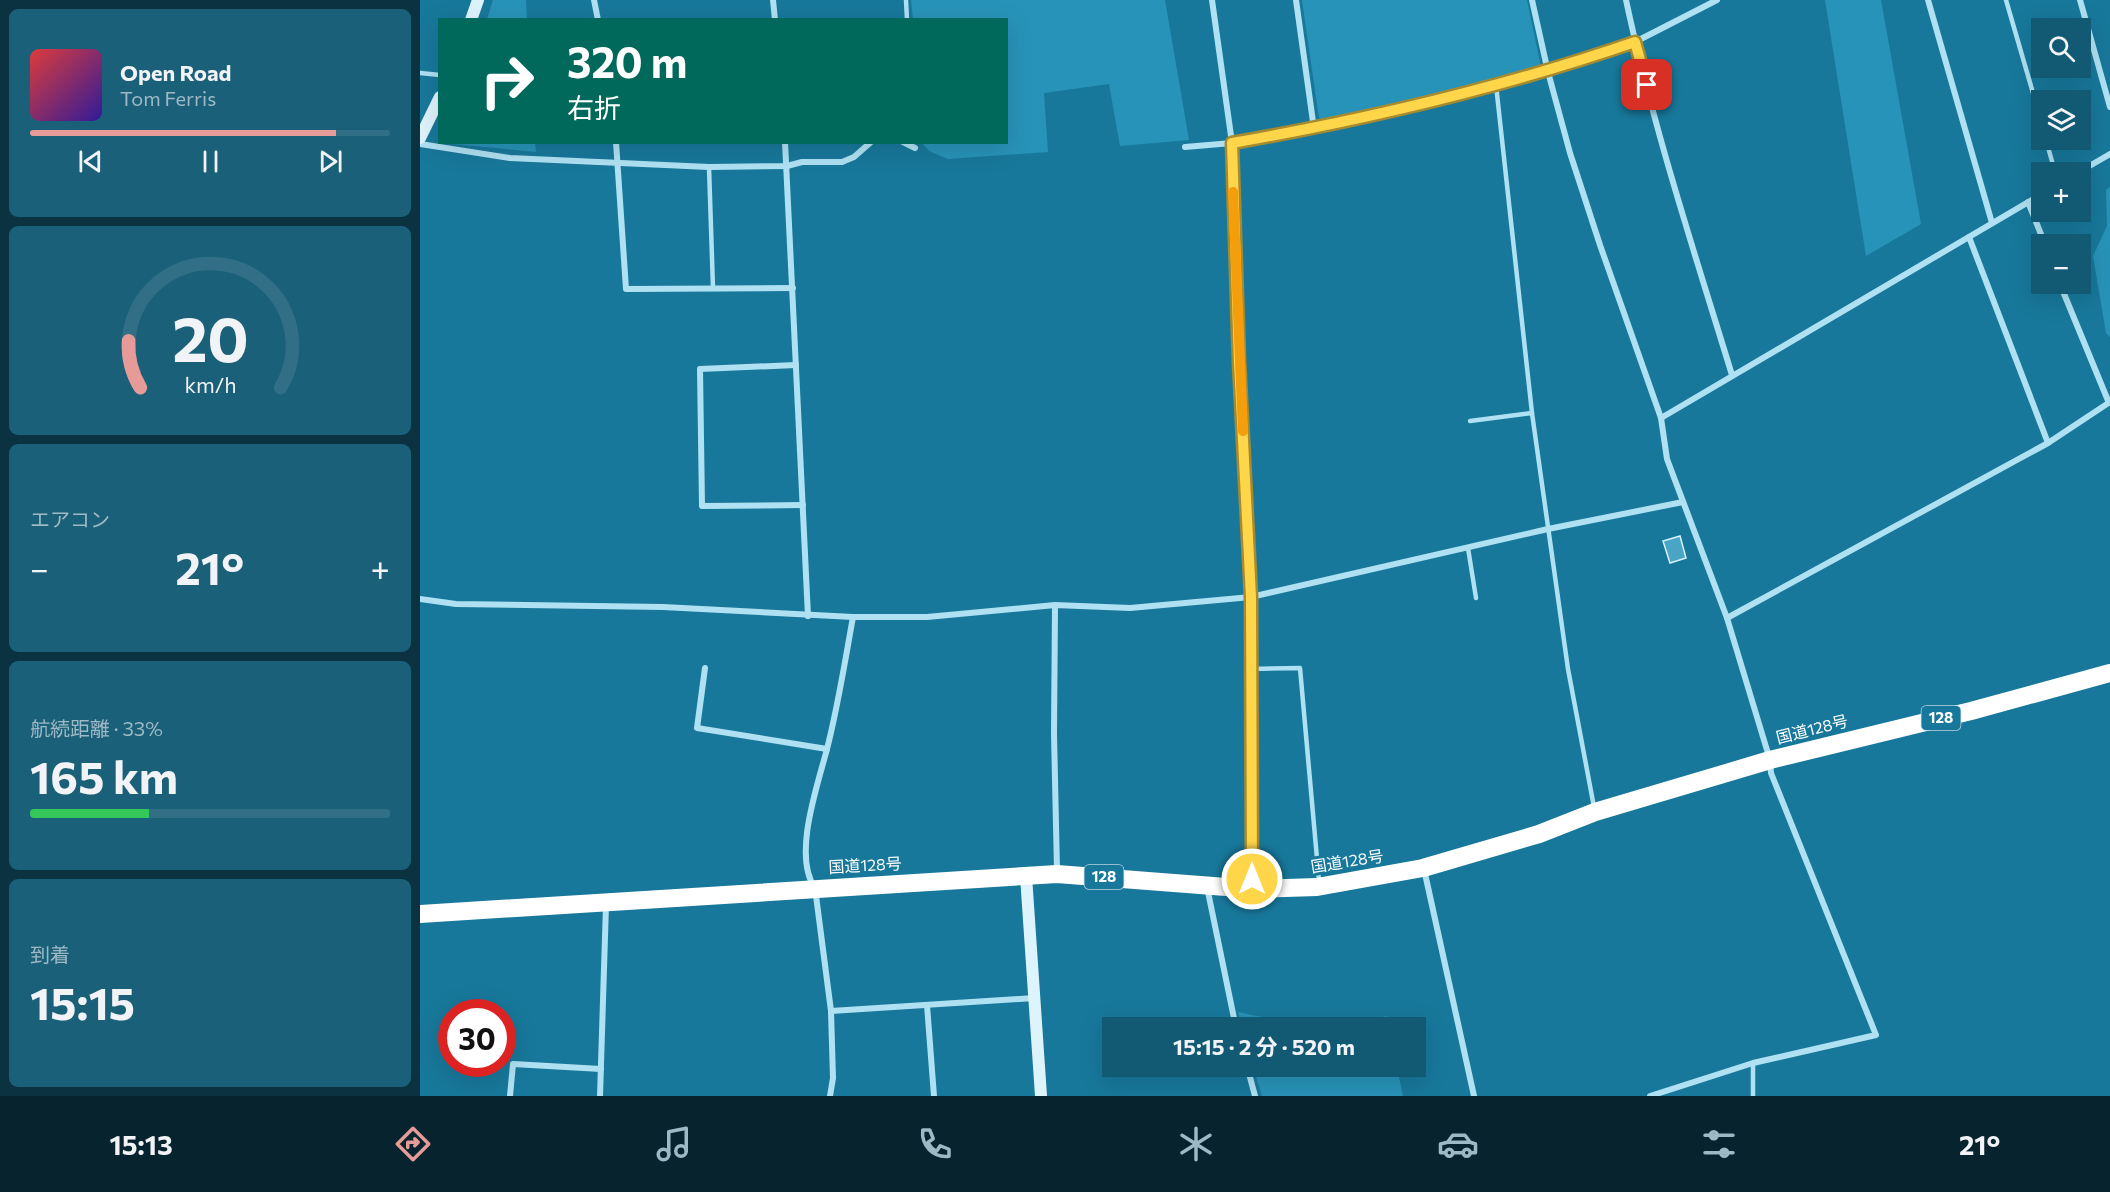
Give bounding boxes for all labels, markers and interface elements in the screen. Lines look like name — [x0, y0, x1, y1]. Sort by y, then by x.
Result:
map controls — [2031, 18, 2091, 294]
button: search — [2031, 18, 2091, 78]
text: 320 m — [567, 35, 687, 87]
icon: right — [468, 42, 546, 120]
text: Open Road — [120, 59, 231, 86]
pin — [1621, 59, 1672, 110]
icon: arrive — [1630, 68, 1663, 101]
text: Tom Ferris — [120, 86, 216, 110]
button: layers — [2031, 90, 2091, 150]
text: 右折 — [567, 91, 621, 124]
icon: previous — [74, 145, 107, 178]
icon: pause — [194, 145, 227, 178]
icon: next — [314, 145, 347, 178]
button: + — [2031, 162, 2091, 222]
button: − — [2031, 234, 2091, 294]
text: 20 — [172, 299, 248, 375]
text: km/h — [184, 371, 236, 397]
text: エアコン — [30, 507, 110, 531]
text: 21° — [175, 539, 244, 594]
text: − — [30, 547, 49, 588]
text: + — [371, 547, 390, 588]
road number: 128 — [1922, 706, 1960, 730]
street label: 国道128号 — [1774, 710, 1850, 747]
text: 航続距離 · 33% — [30, 716, 163, 740]
text: 165 km — [30, 748, 178, 803]
street label: 国道128号 — [1309, 845, 1385, 876]
position arrow — [1220, 847, 1284, 911]
street label: 国道128号 — [828, 853, 902, 876]
road number: 128 — [1084, 865, 1124, 889]
text: 到着 — [30, 942, 70, 966]
text: 15:15 — [30, 974, 135, 1029]
speed limit sign: 30 — [438, 999, 516, 1077]
text: 15:15 · 2 分 · 520 m — [1173, 1033, 1355, 1060]
icon: directions — [392, 1123, 434, 1165]
icon: music — [653, 1123, 695, 1165]
icon: phone — [914, 1123, 956, 1165]
icon: climate — [1175, 1123, 1217, 1165]
icon: car — [1437, 1123, 1479, 1165]
icon: filters — [1698, 1123, 1740, 1165]
text: 15:13 — [110, 1128, 173, 1161]
text: 21° — [1959, 1128, 2000, 1161]

